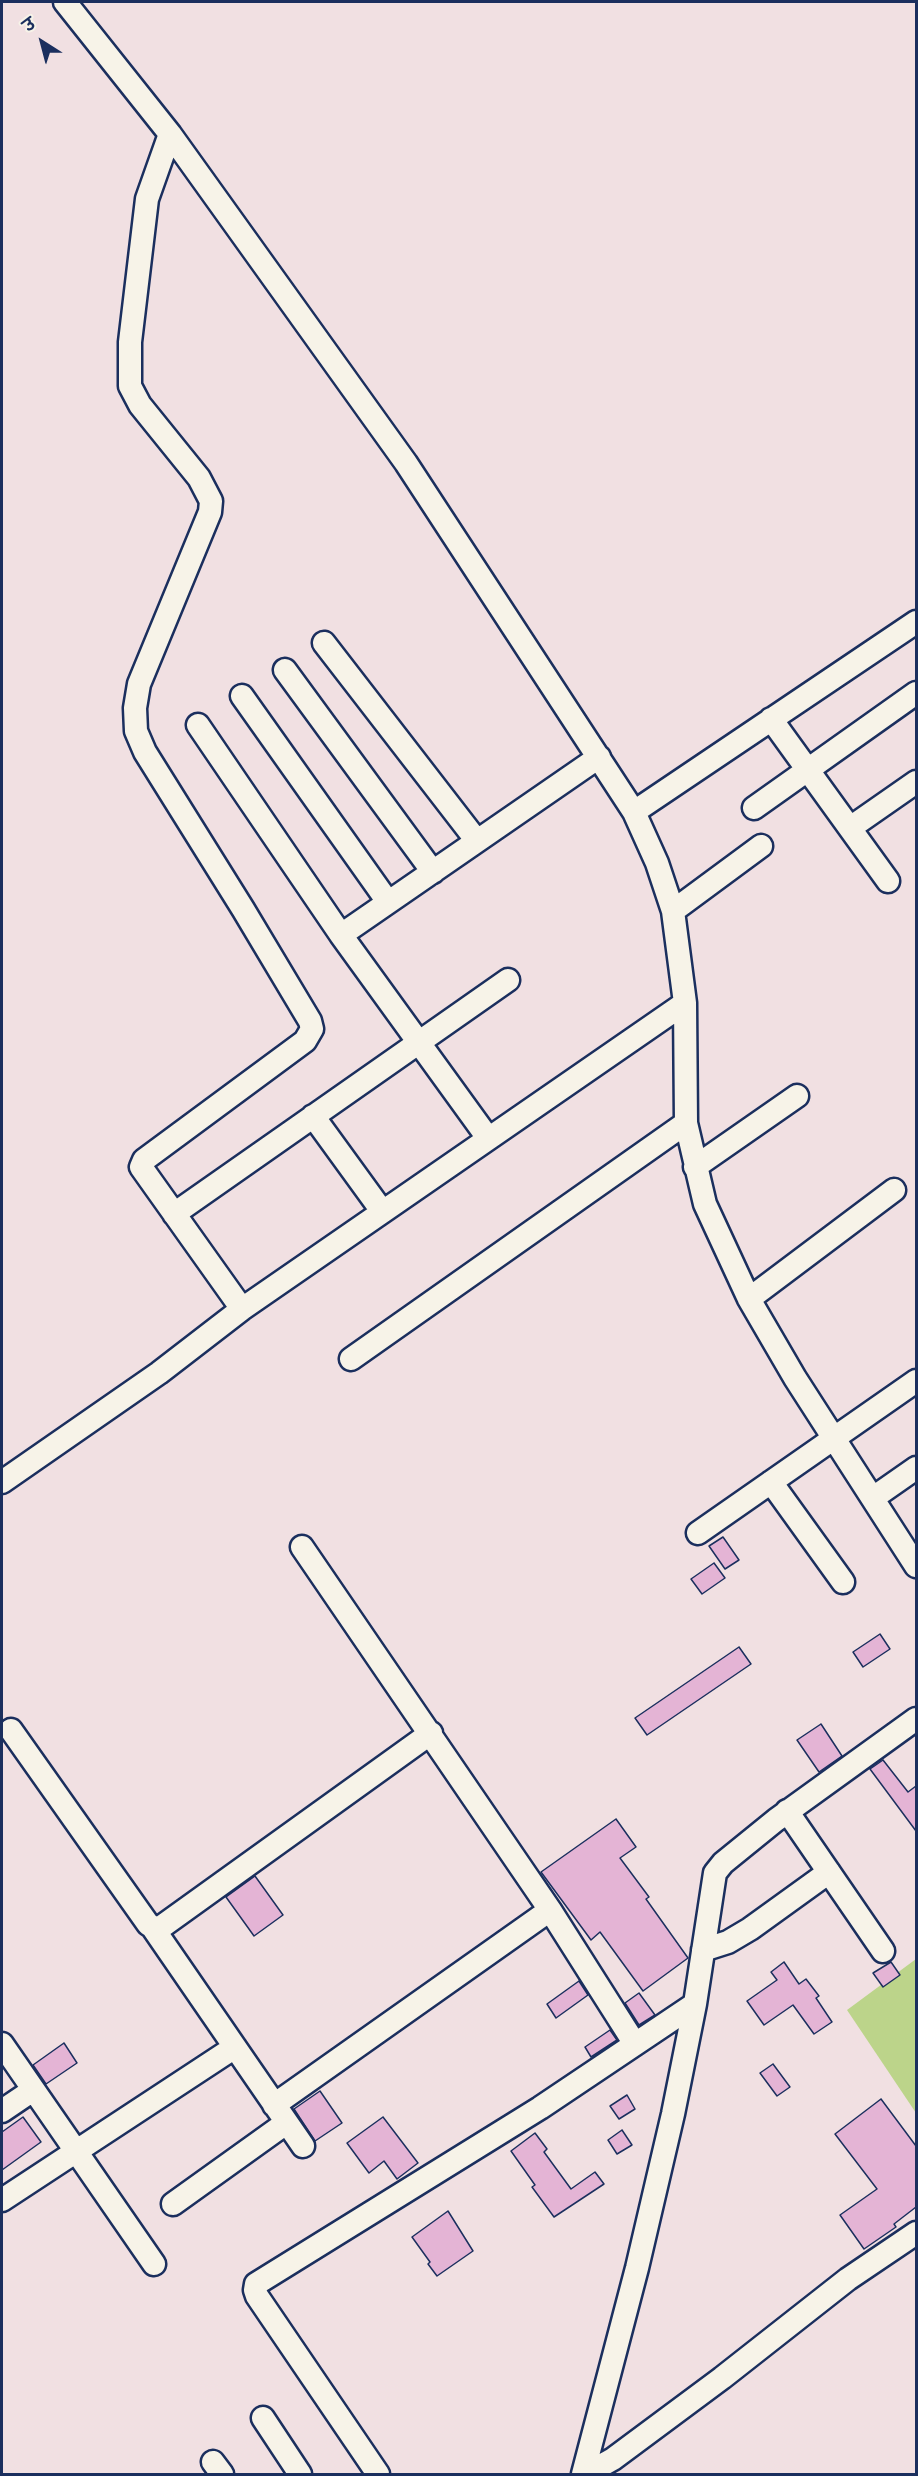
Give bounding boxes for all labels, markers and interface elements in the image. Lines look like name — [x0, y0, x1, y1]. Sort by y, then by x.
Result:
north arrow — [12, 12, 72, 72]
text: उ — [21, 16, 41, 38]

